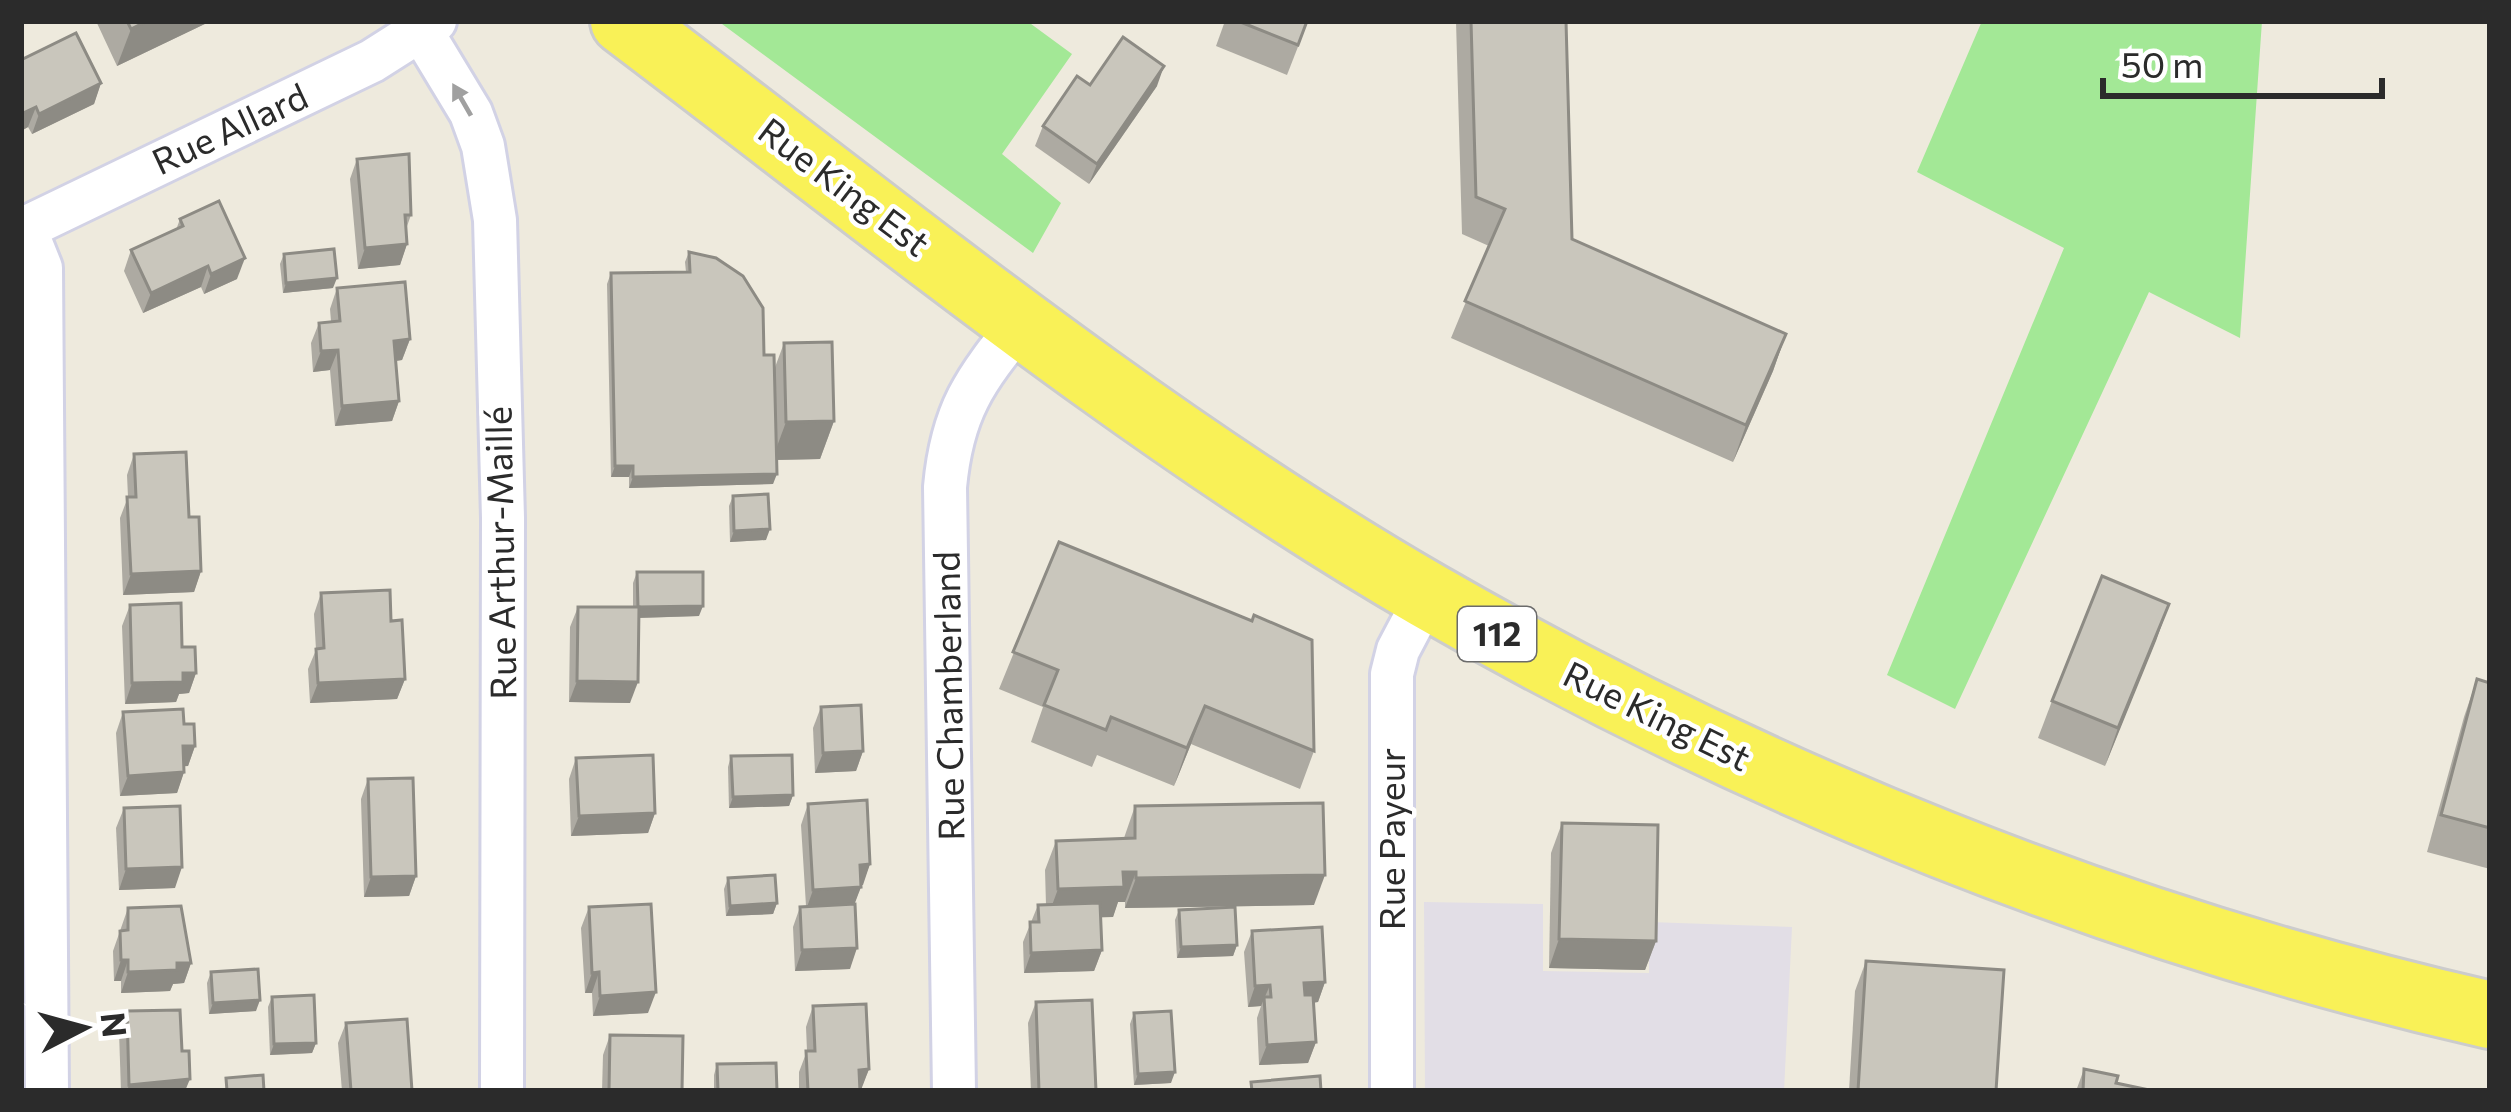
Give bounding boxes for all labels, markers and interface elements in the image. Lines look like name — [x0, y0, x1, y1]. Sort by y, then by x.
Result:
scale bar — [2103, 24, 2382, 98]
text: 50 m — [2121, 41, 2203, 85]
street label: Rue Allard — [144, 72, 314, 182]
one-way arrow — [453, 83, 474, 117]
street label: Rue King Est — [751, 107, 939, 264]
street label: Rue Arthur-Maillé — [474, 406, 524, 700]
street label: Rue Chamberland — [922, 551, 972, 841]
road number: 112 — [1458, 607, 1536, 661]
street label: Rue King Est — [1557, 650, 1759, 778]
street label: Rue Payeur — [1368, 748, 1412, 930]
north arrow — [24, 968, 144, 1088]
text: N — [94, 1010, 137, 1039]

